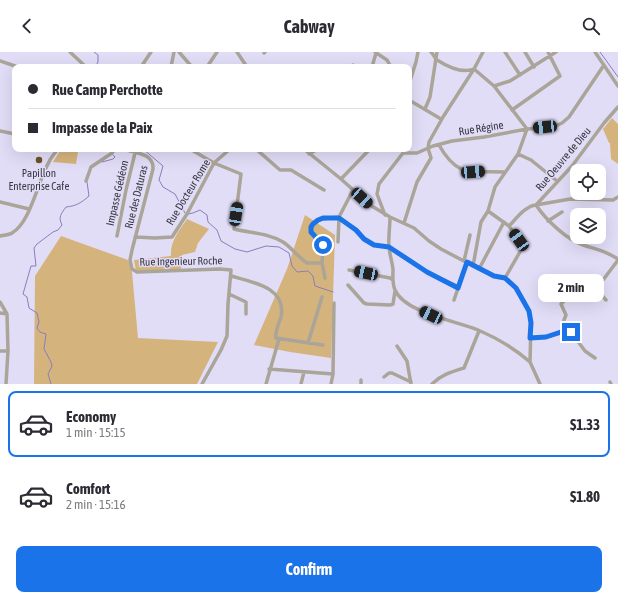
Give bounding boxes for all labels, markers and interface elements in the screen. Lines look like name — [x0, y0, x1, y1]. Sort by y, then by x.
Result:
icon: back — [16, 15, 38, 37]
icon: search — [580, 15, 602, 37]
text: Cabway — [283, 16, 335, 37]
text: Rue Camp Perchotte — [52, 81, 163, 98]
text: Impasse de la Paix — [52, 119, 153, 136]
street label: Rue Régine — [458, 119, 504, 137]
car — [532, 120, 558, 134]
street label: Rue Oeuvre de Dieu — [533, 125, 593, 193]
marker: Papillon Enterprise Cafe — [34, 155, 44, 165]
street label: Rue Docteur Rome — [164, 157, 212, 227]
street label: Impasse Gédéon — [104, 159, 130, 227]
street label: Rue des Daturas — [122, 164, 150, 230]
map controls — [570, 164, 606, 244]
button: locate — [570, 164, 606, 200]
car — [461, 165, 485, 179]
place label: Papillon Enterprise Cafe — [9, 167, 69, 192]
car — [349, 186, 375, 210]
car — [228, 201, 244, 227]
button: layers — [570, 208, 606, 244]
car — [507, 227, 531, 253]
route start — [314, 236, 332, 254]
street label: Rue Ingenieur Roche — [139, 254, 223, 268]
car — [353, 265, 379, 281]
callout: 2 min — [538, 274, 604, 302]
text: 2 min — [558, 280, 584, 295]
car — [418, 304, 444, 326]
route end — [562, 323, 580, 341]
icon: car — [18, 406, 54, 442]
text: Economy — [66, 408, 116, 425]
text: $1.33 — [570, 416, 600, 433]
text: 1 min · 15:15 — [66, 425, 126, 440]
icon: car — [18, 478, 54, 514]
text: Comfort — [66, 480, 110, 497]
text: $1.80 — [570, 488, 600, 505]
text: 2 min · 15:16 — [66, 497, 126, 512]
button: Confirm — [16, 546, 602, 592]

